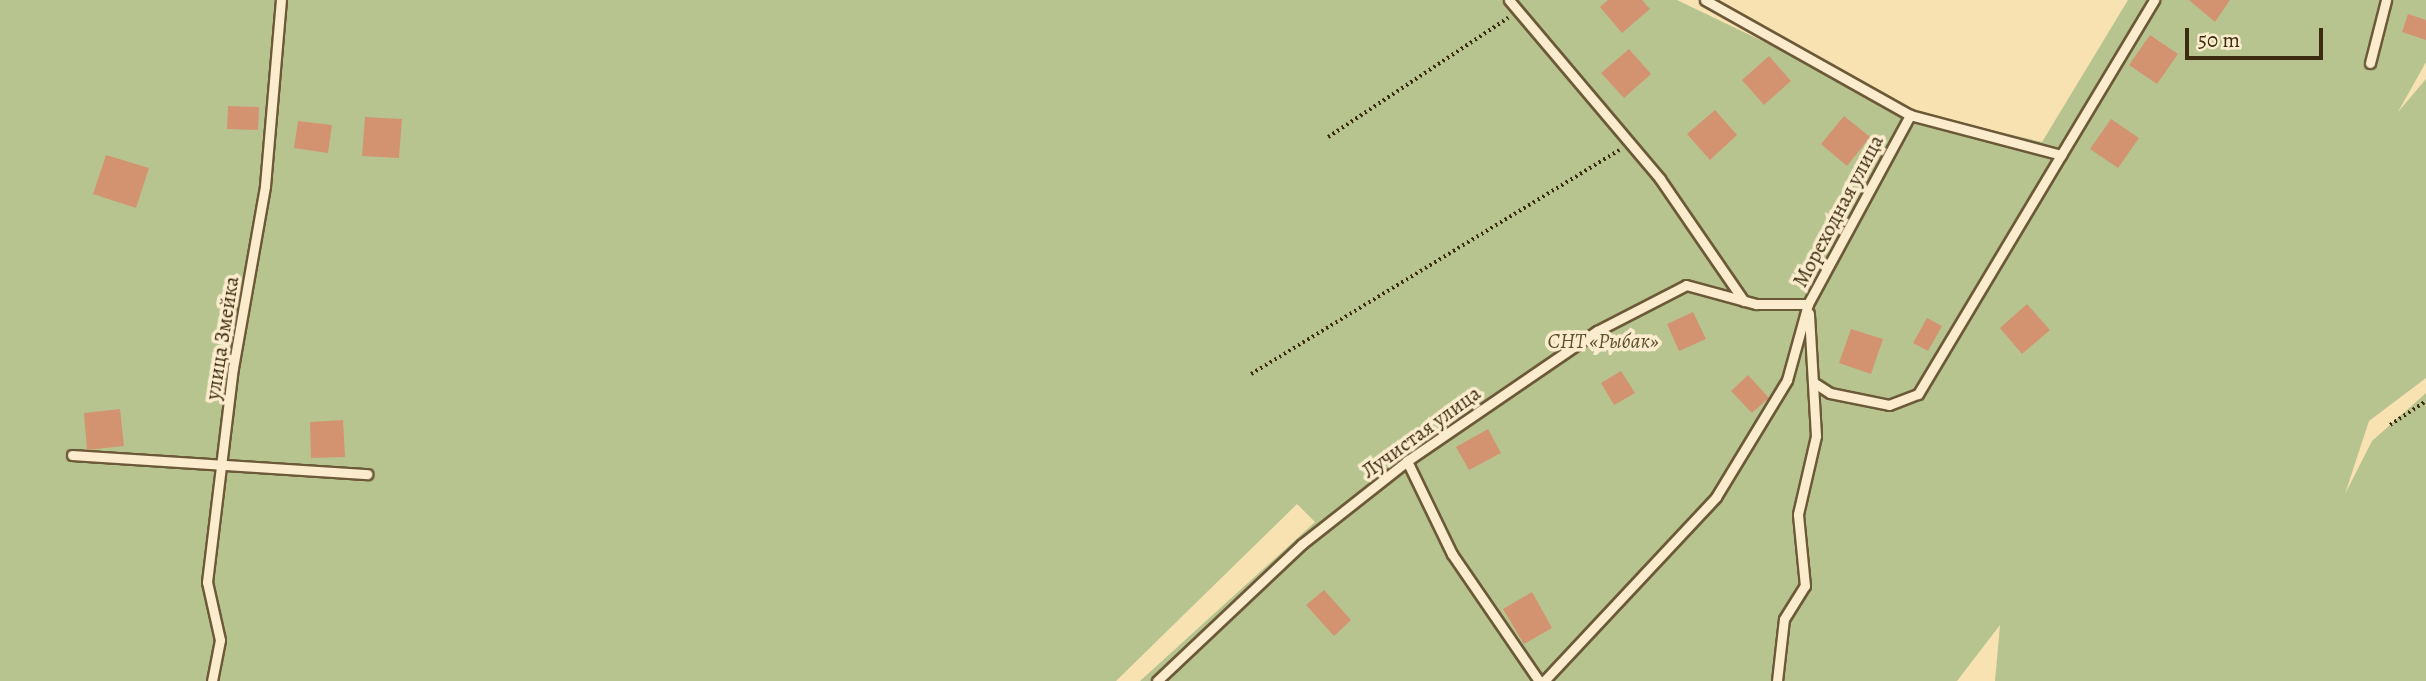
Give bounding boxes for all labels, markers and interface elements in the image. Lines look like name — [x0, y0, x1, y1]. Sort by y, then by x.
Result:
scale bar — [2188, 14, 2326, 58]
text: 50 m — [2198, 26, 2240, 54]
street label: Мореходная улица — [1787, 131, 1889, 291]
street label: улица Змейка — [200, 274, 244, 402]
park label: СНТ «Рыбак» — [1547, 328, 1659, 354]
street label: Лучистая улица — [1357, 380, 1485, 484]

